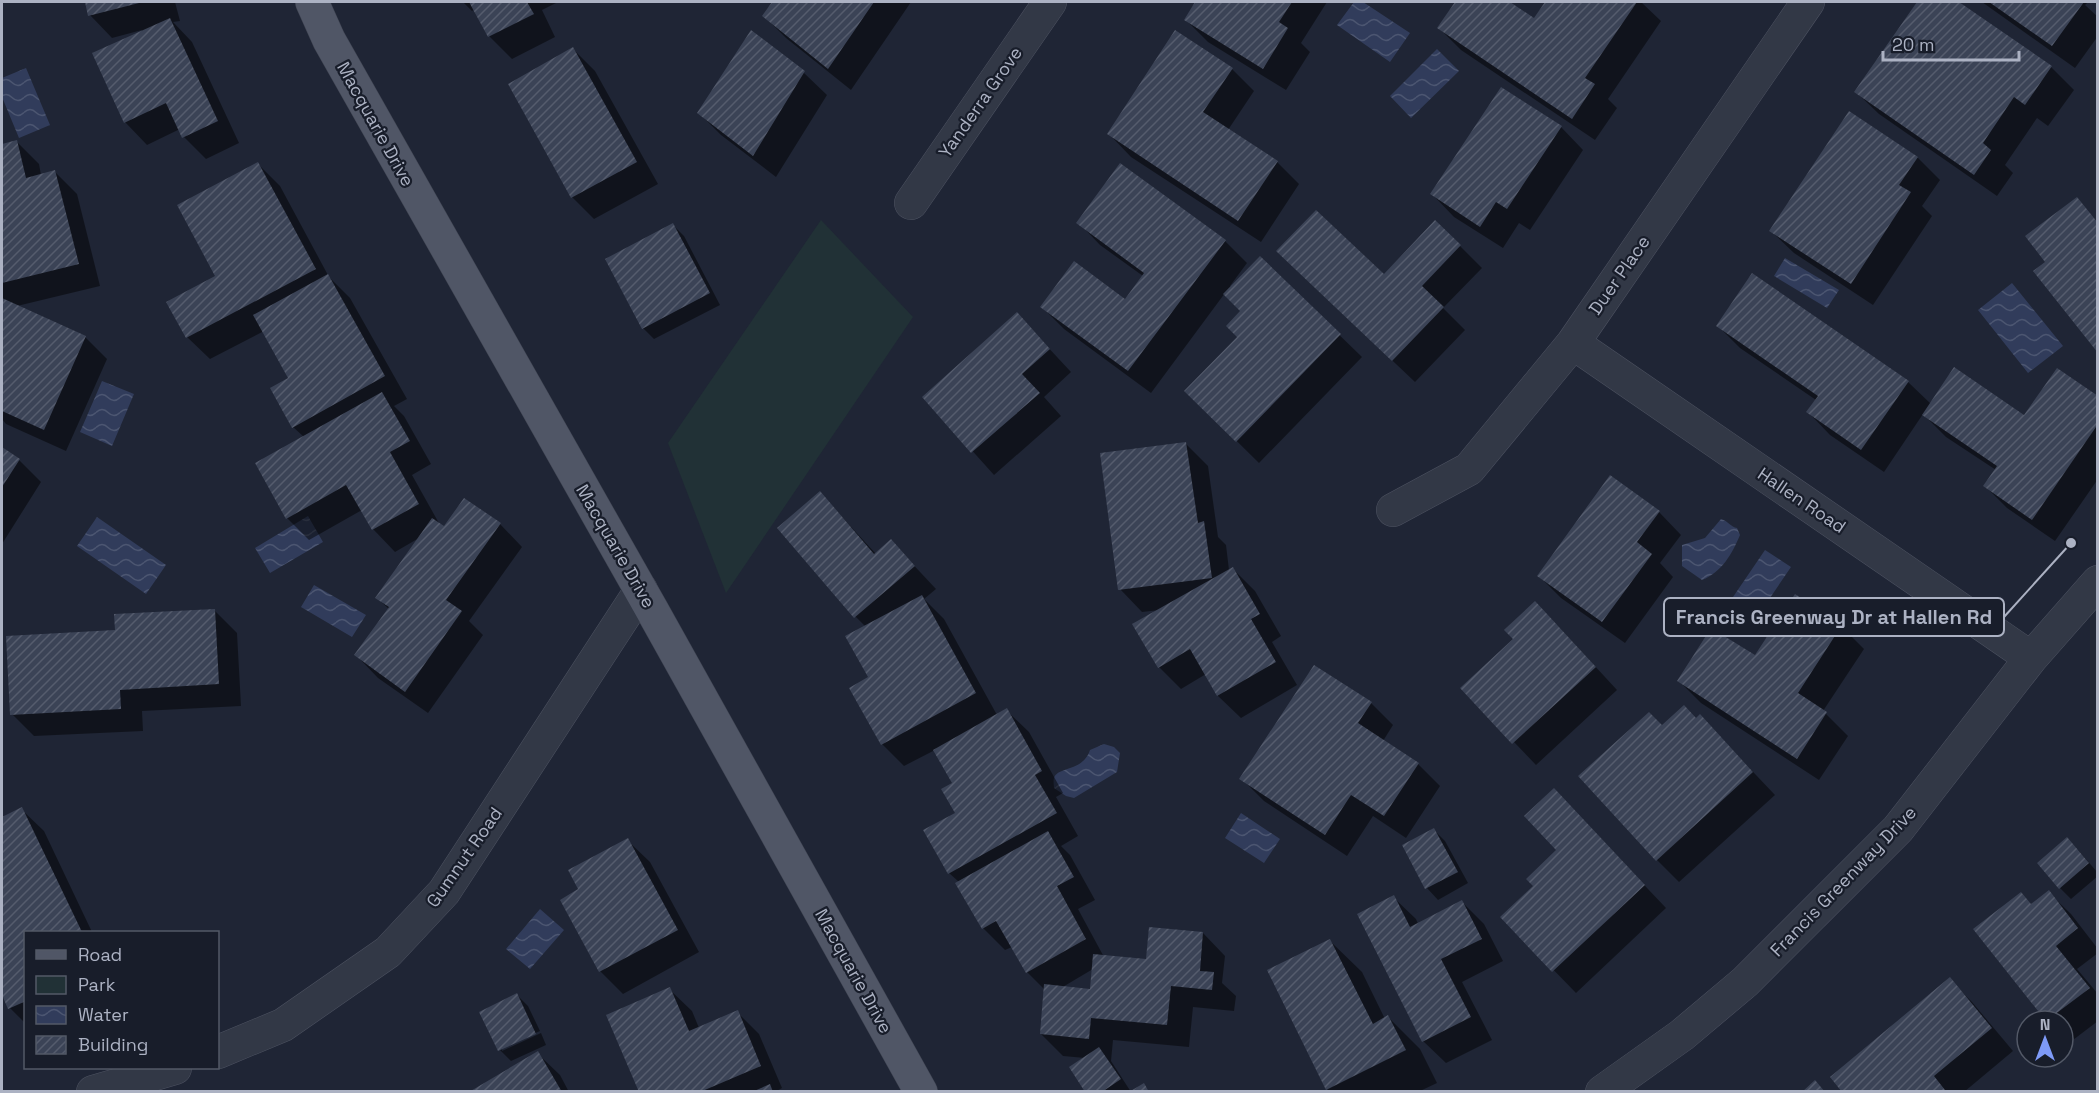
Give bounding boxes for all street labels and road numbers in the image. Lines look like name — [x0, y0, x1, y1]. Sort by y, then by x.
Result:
street label: Yanderra Grove — [933, 42, 1027, 162]
street label: Macquarie Drive — [332, 58, 420, 190]
street label: Duer Place — [1583, 231, 1655, 319]
street label: Hallen Road — [1754, 462, 1850, 538]
street label: Macquarie Drive — [571, 480, 661, 612]
street label: Francis Greenway Drive — [1765, 801, 1921, 961]
street label: Gumnut Road — [421, 802, 507, 912]
street label: Macquarie Drive — [810, 905, 898, 1037]

